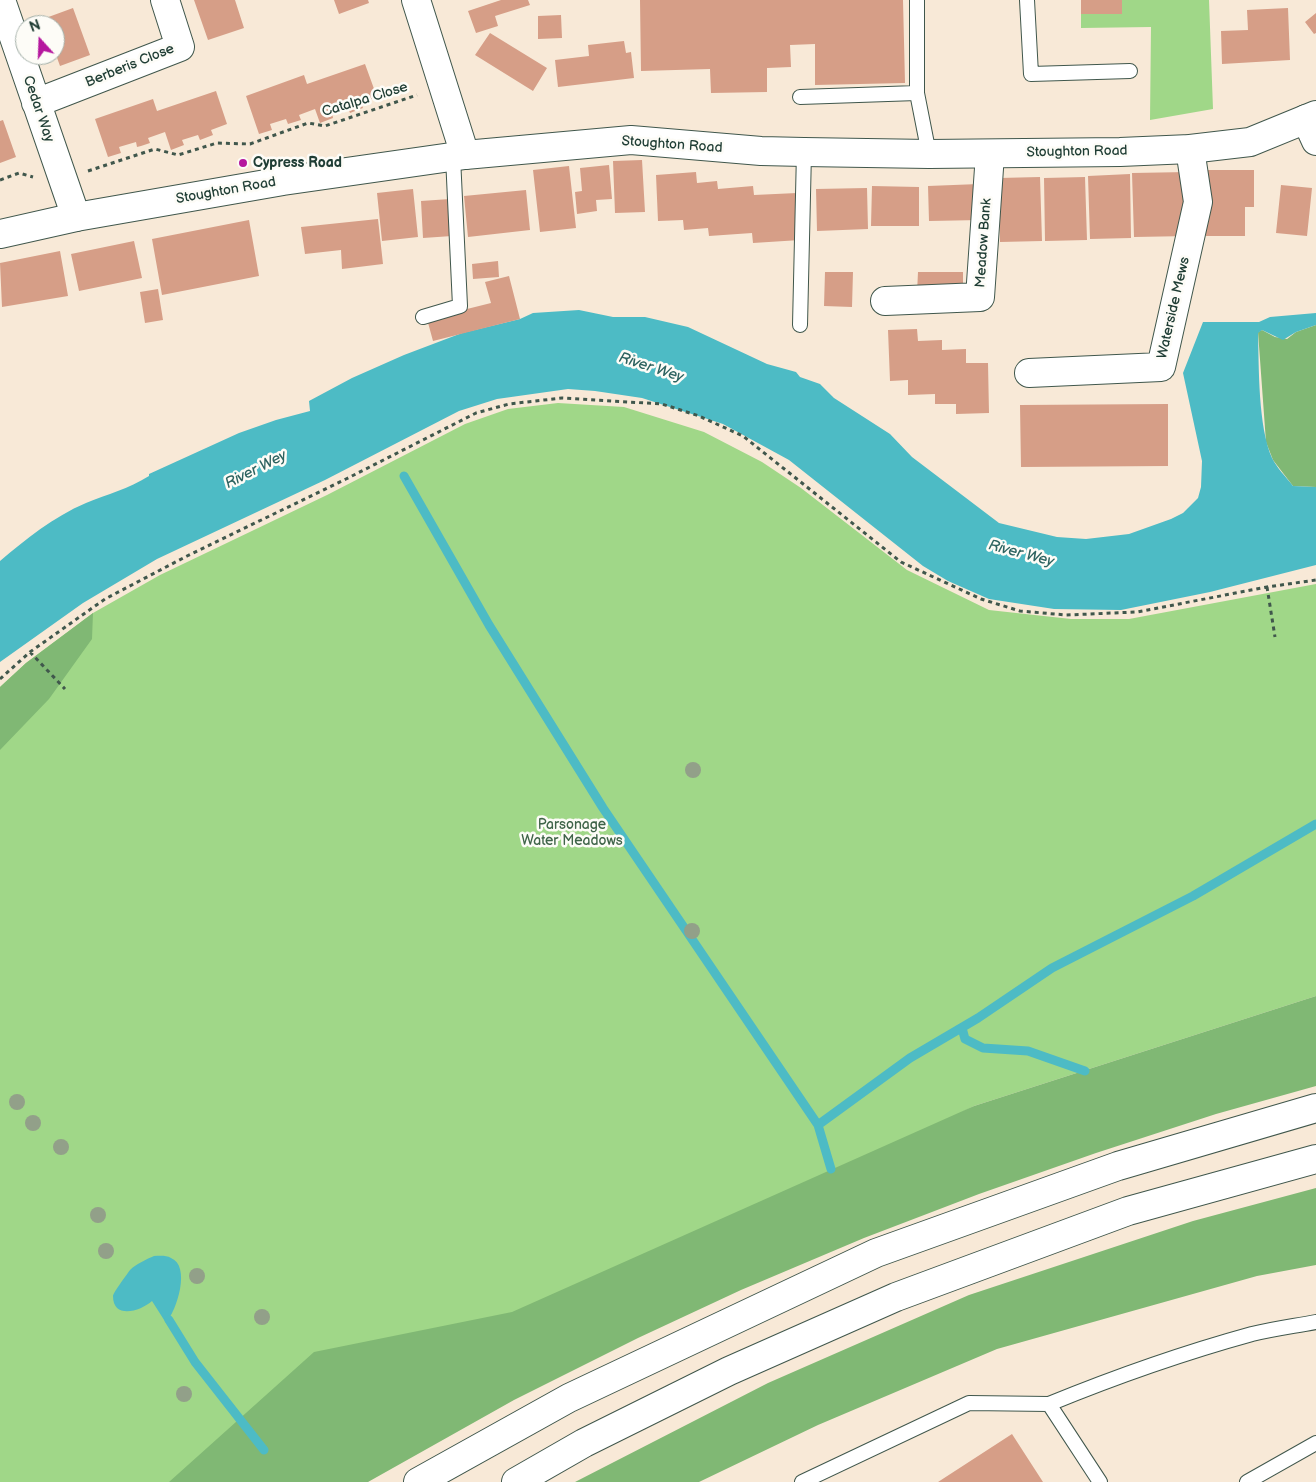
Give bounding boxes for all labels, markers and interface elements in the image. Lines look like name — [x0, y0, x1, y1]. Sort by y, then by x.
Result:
north arrow — [15, 15, 65, 65]
text: N — [27, 17, 43, 36]
street label: Berberis Close — [83, 41, 177, 91]
street label: Cedar Way — [19, 74, 57, 144]
street label: Catalpa Close — [320, 79, 410, 121]
street label: Stoughton Road — [621, 133, 723, 157]
street label: Stoughton Road — [1026, 143, 1128, 161]
place label: Cypress Road — [253, 155, 342, 171]
marker: Cypress Road — [237, 157, 249, 169]
street label: Stoughton Road — [175, 174, 277, 208]
street label: Meadow Bank — [972, 198, 996, 288]
street label: Waterside Mews — [1154, 255, 1194, 361]
water label: River Wey — [616, 349, 686, 387]
water label: River Wey — [222, 447, 290, 493]
water label: River Wey — [986, 537, 1056, 571]
park label: Parsonage Water Meadows — [521, 817, 623, 850]

